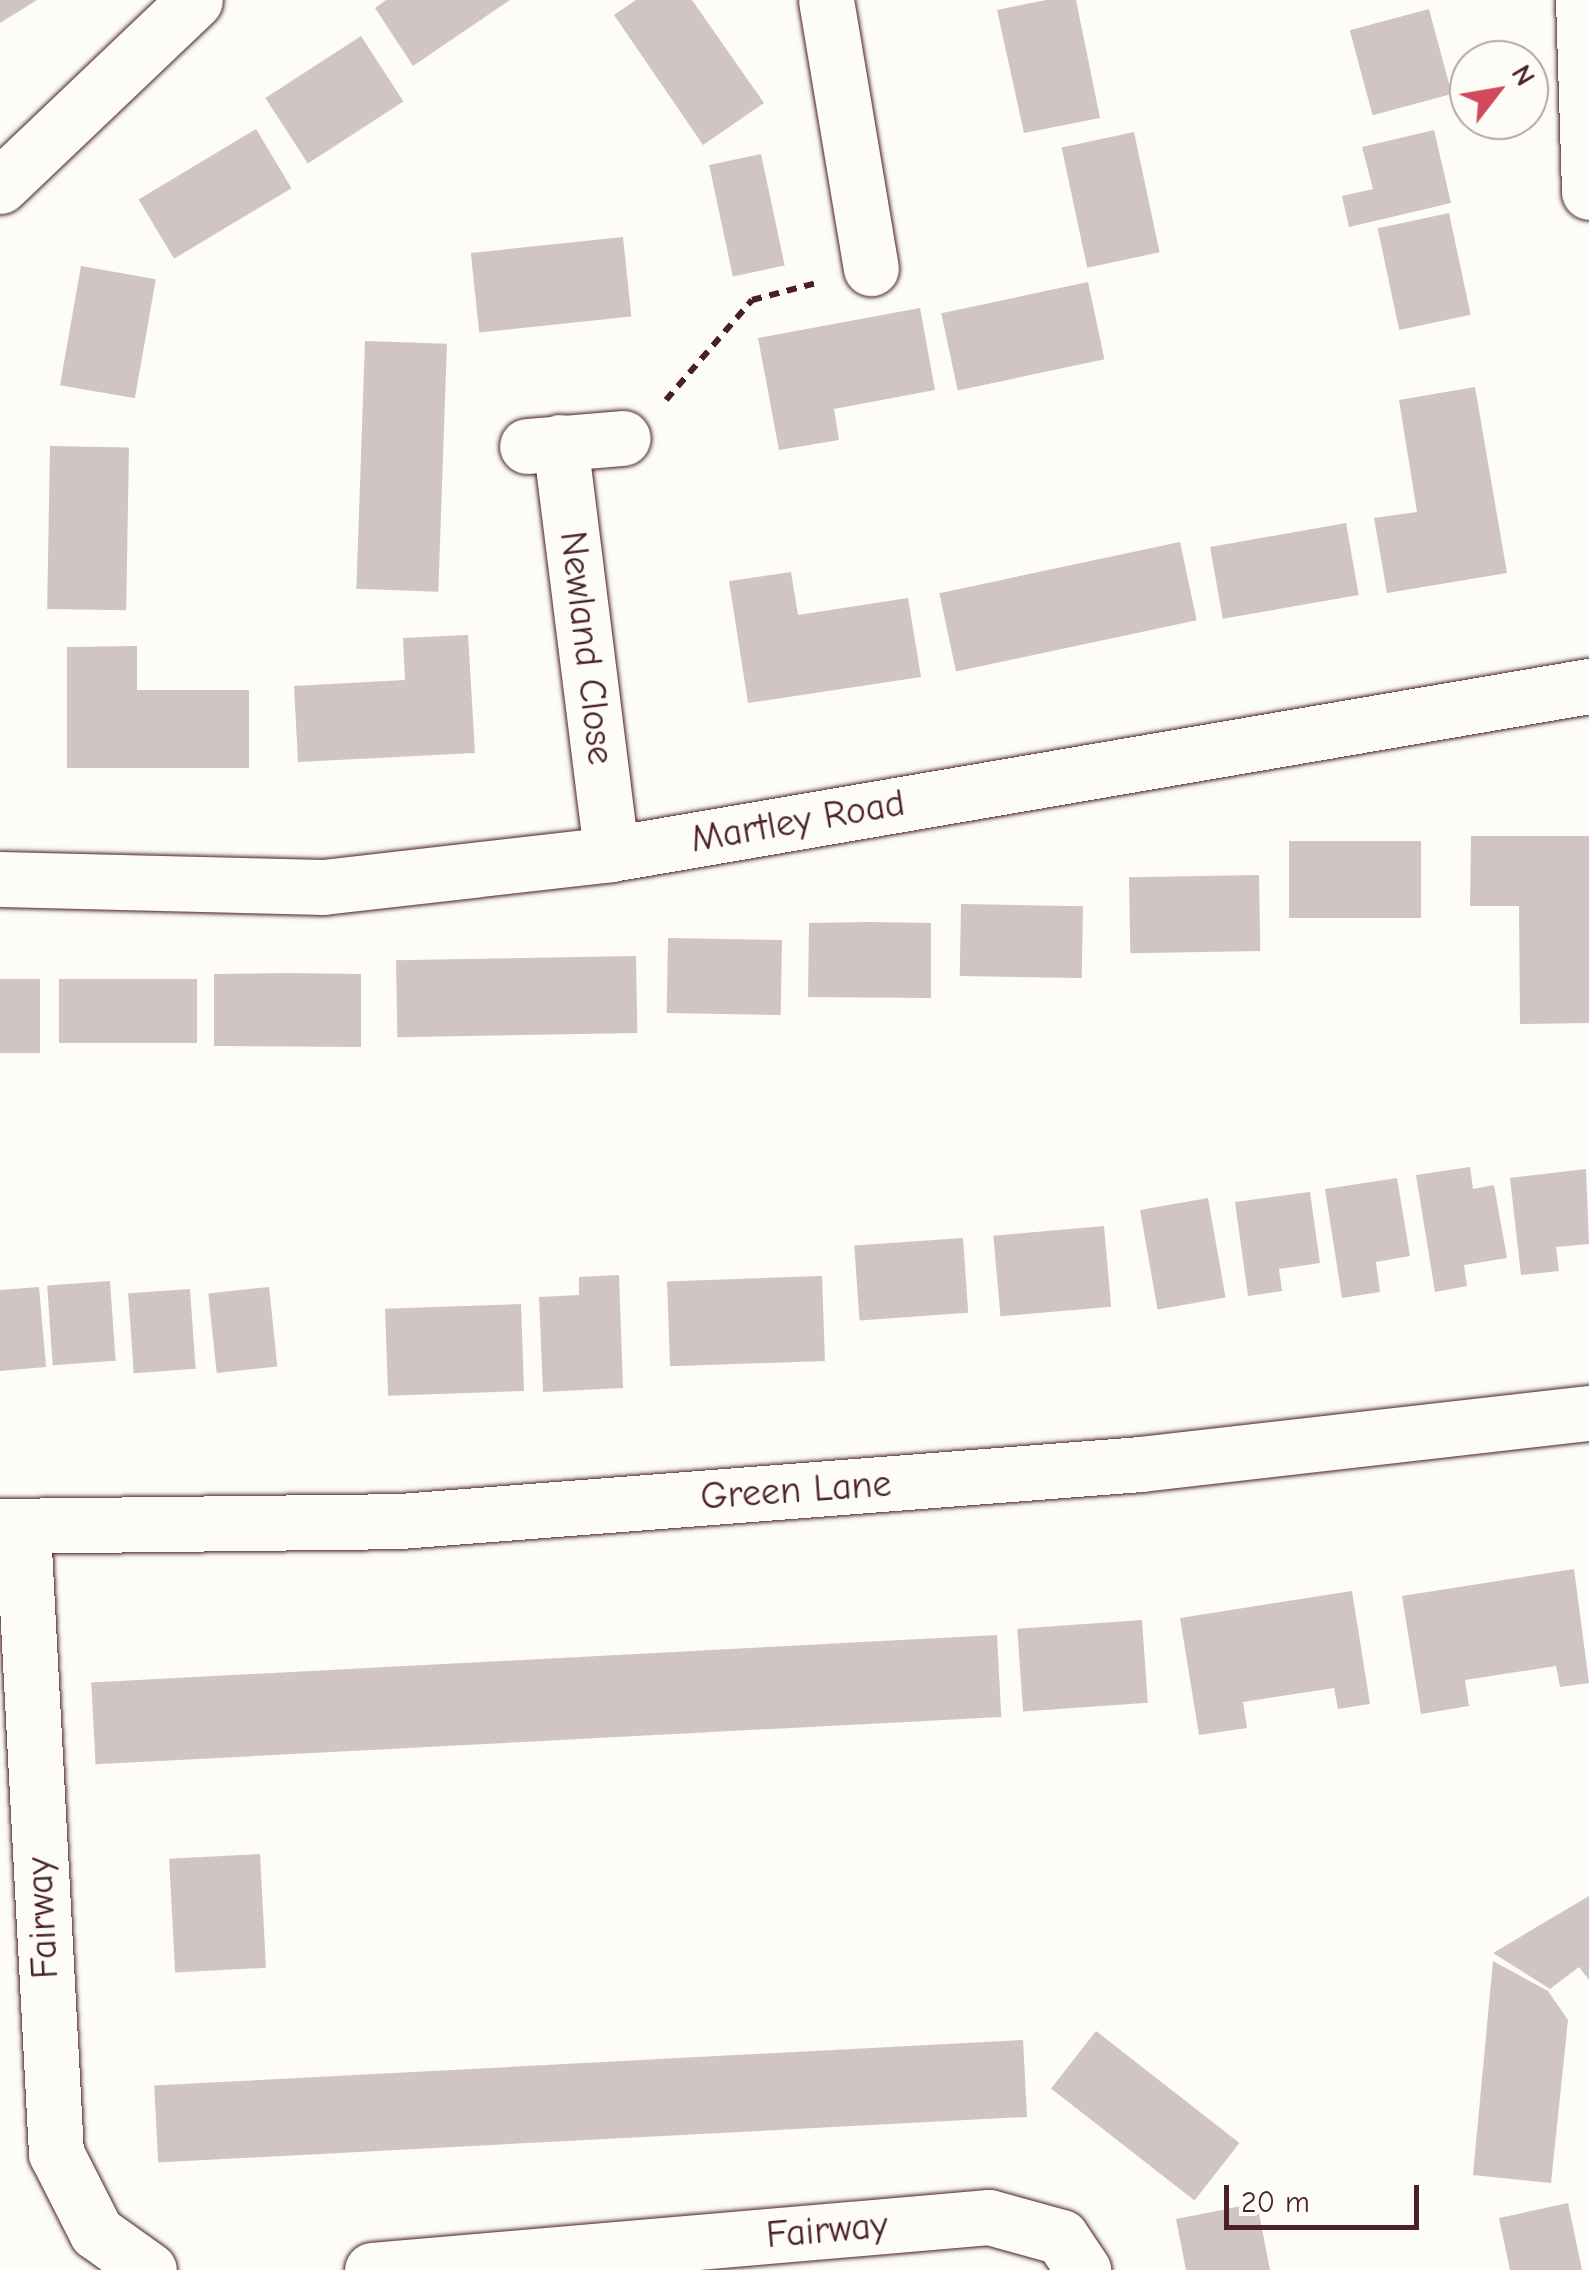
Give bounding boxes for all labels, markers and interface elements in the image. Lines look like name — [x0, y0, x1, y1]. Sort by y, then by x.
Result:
north arrow — [1449, 40, 1549, 140]
text: N — [1505, 60, 1541, 92]
street label: Newland Close — [549, 529, 623, 767]
street label: Martley Road — [687, 781, 909, 863]
street label: Green Lane — [699, 1462, 893, 1520]
street label: Fairway — [17, 1856, 69, 1980]
scale bar — [1229, 2165, 1424, 2227]
text: 20 m — [1241, 2185, 1310, 2220]
street label: Fairway — [764, 2203, 890, 2259]

